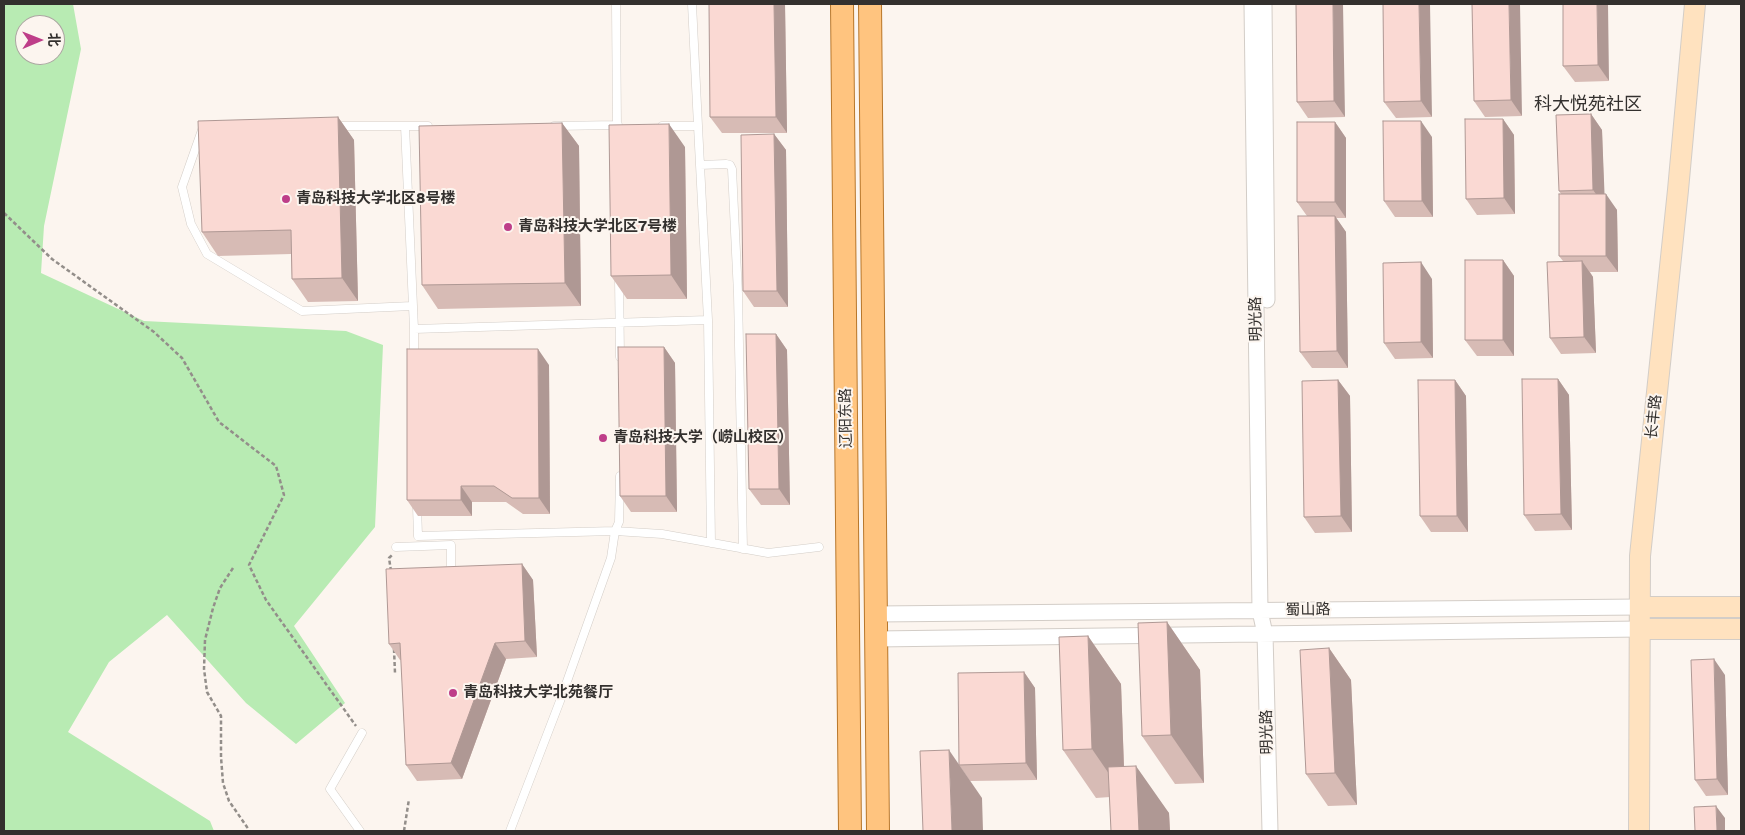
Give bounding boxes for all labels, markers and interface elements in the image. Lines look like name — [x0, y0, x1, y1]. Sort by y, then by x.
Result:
north arrow — [15, 15, 65, 65]
text: 北 — [46, 33, 62, 47]
district label: 科大悦苑社区 — [1534, 94, 1642, 116]
place label: 青岛科技大学北区8号楼 — [296, 190, 455, 208]
marker: 青岛科技大学北区8号楼 — [280, 193, 292, 205]
place label: 青岛科技大学北区7号楼 — [518, 218, 677, 236]
marker: 青岛科技大学北区7号楼 — [502, 221, 514, 233]
street label: 明光路 — [1247, 296, 1265, 342]
street label: 辽阳东路 — [836, 388, 856, 448]
street label: 长丰路 — [1643, 394, 1665, 440]
place label: 青岛科技大学（崂山校区） — [613, 429, 793, 447]
marker: 青岛科技大学（崂山校区） — [597, 432, 609, 444]
street label: 蜀山路 — [1285, 601, 1331, 619]
place label: 青岛科技大学北苑餐厅 — [463, 684, 613, 702]
marker: 青岛科技大学北苑餐厅 — [447, 687, 459, 699]
street label: 明光路 — [1258, 709, 1276, 755]

